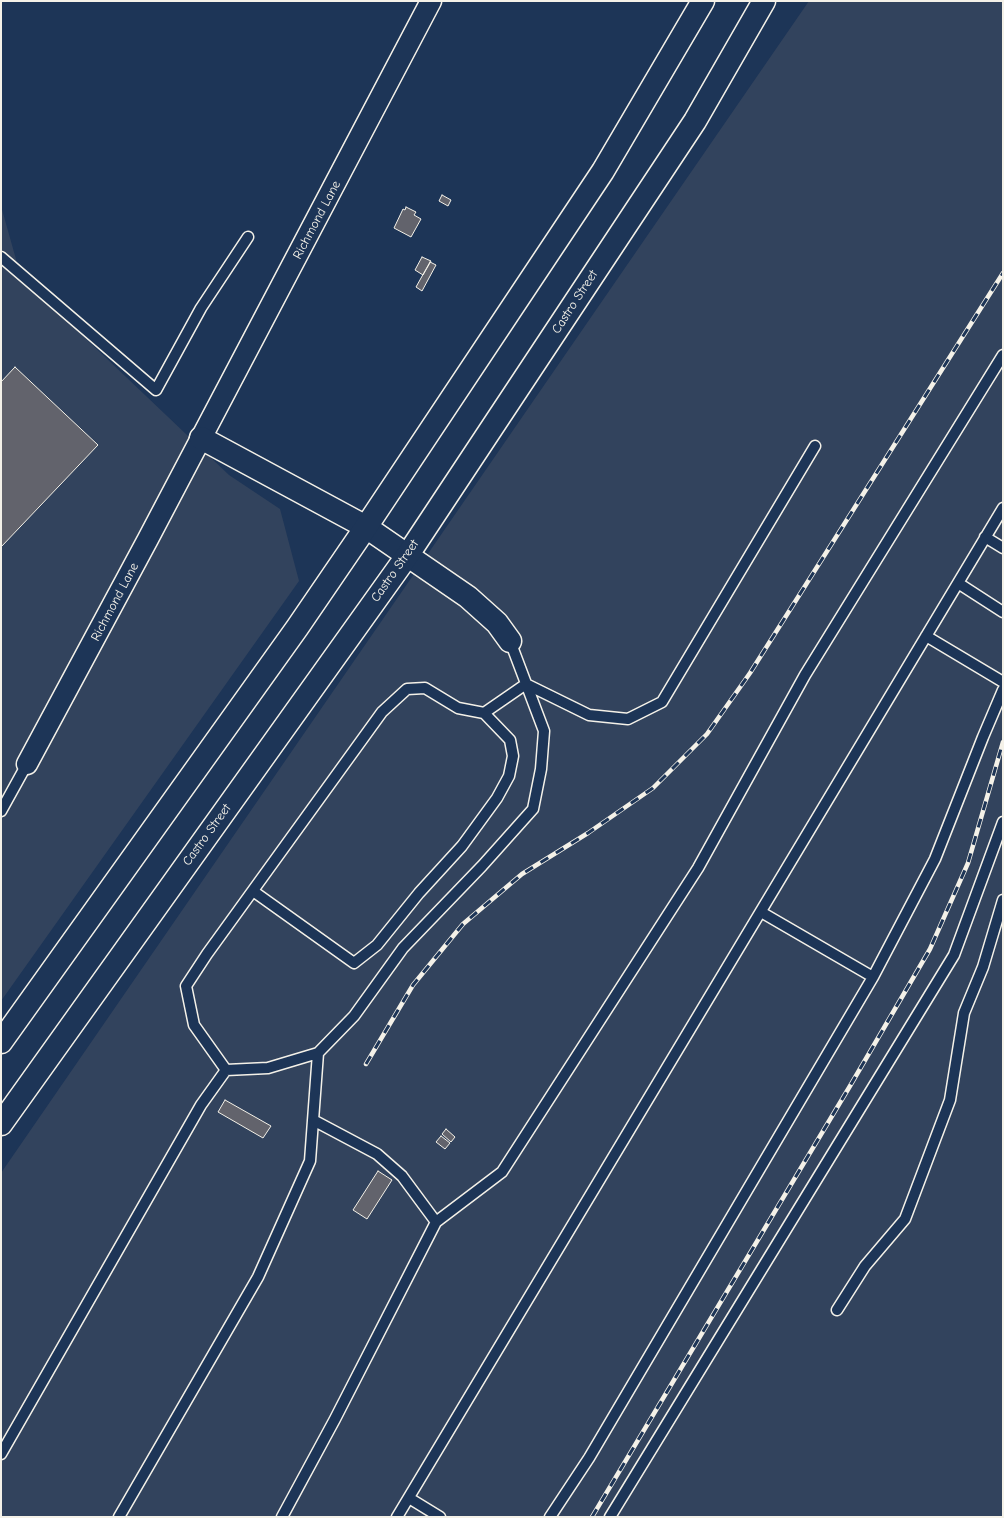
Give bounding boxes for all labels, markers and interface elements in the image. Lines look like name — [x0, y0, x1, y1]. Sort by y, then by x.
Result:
street label: Richmond Lane — [290, 178, 344, 262]
street label: Castro Street — [549, 267, 601, 337]
street label: Castro Street — [368, 537, 422, 605]
street label: Richmond Lane — [88, 560, 142, 644]
street label: Castro Street — [179, 801, 235, 869]

